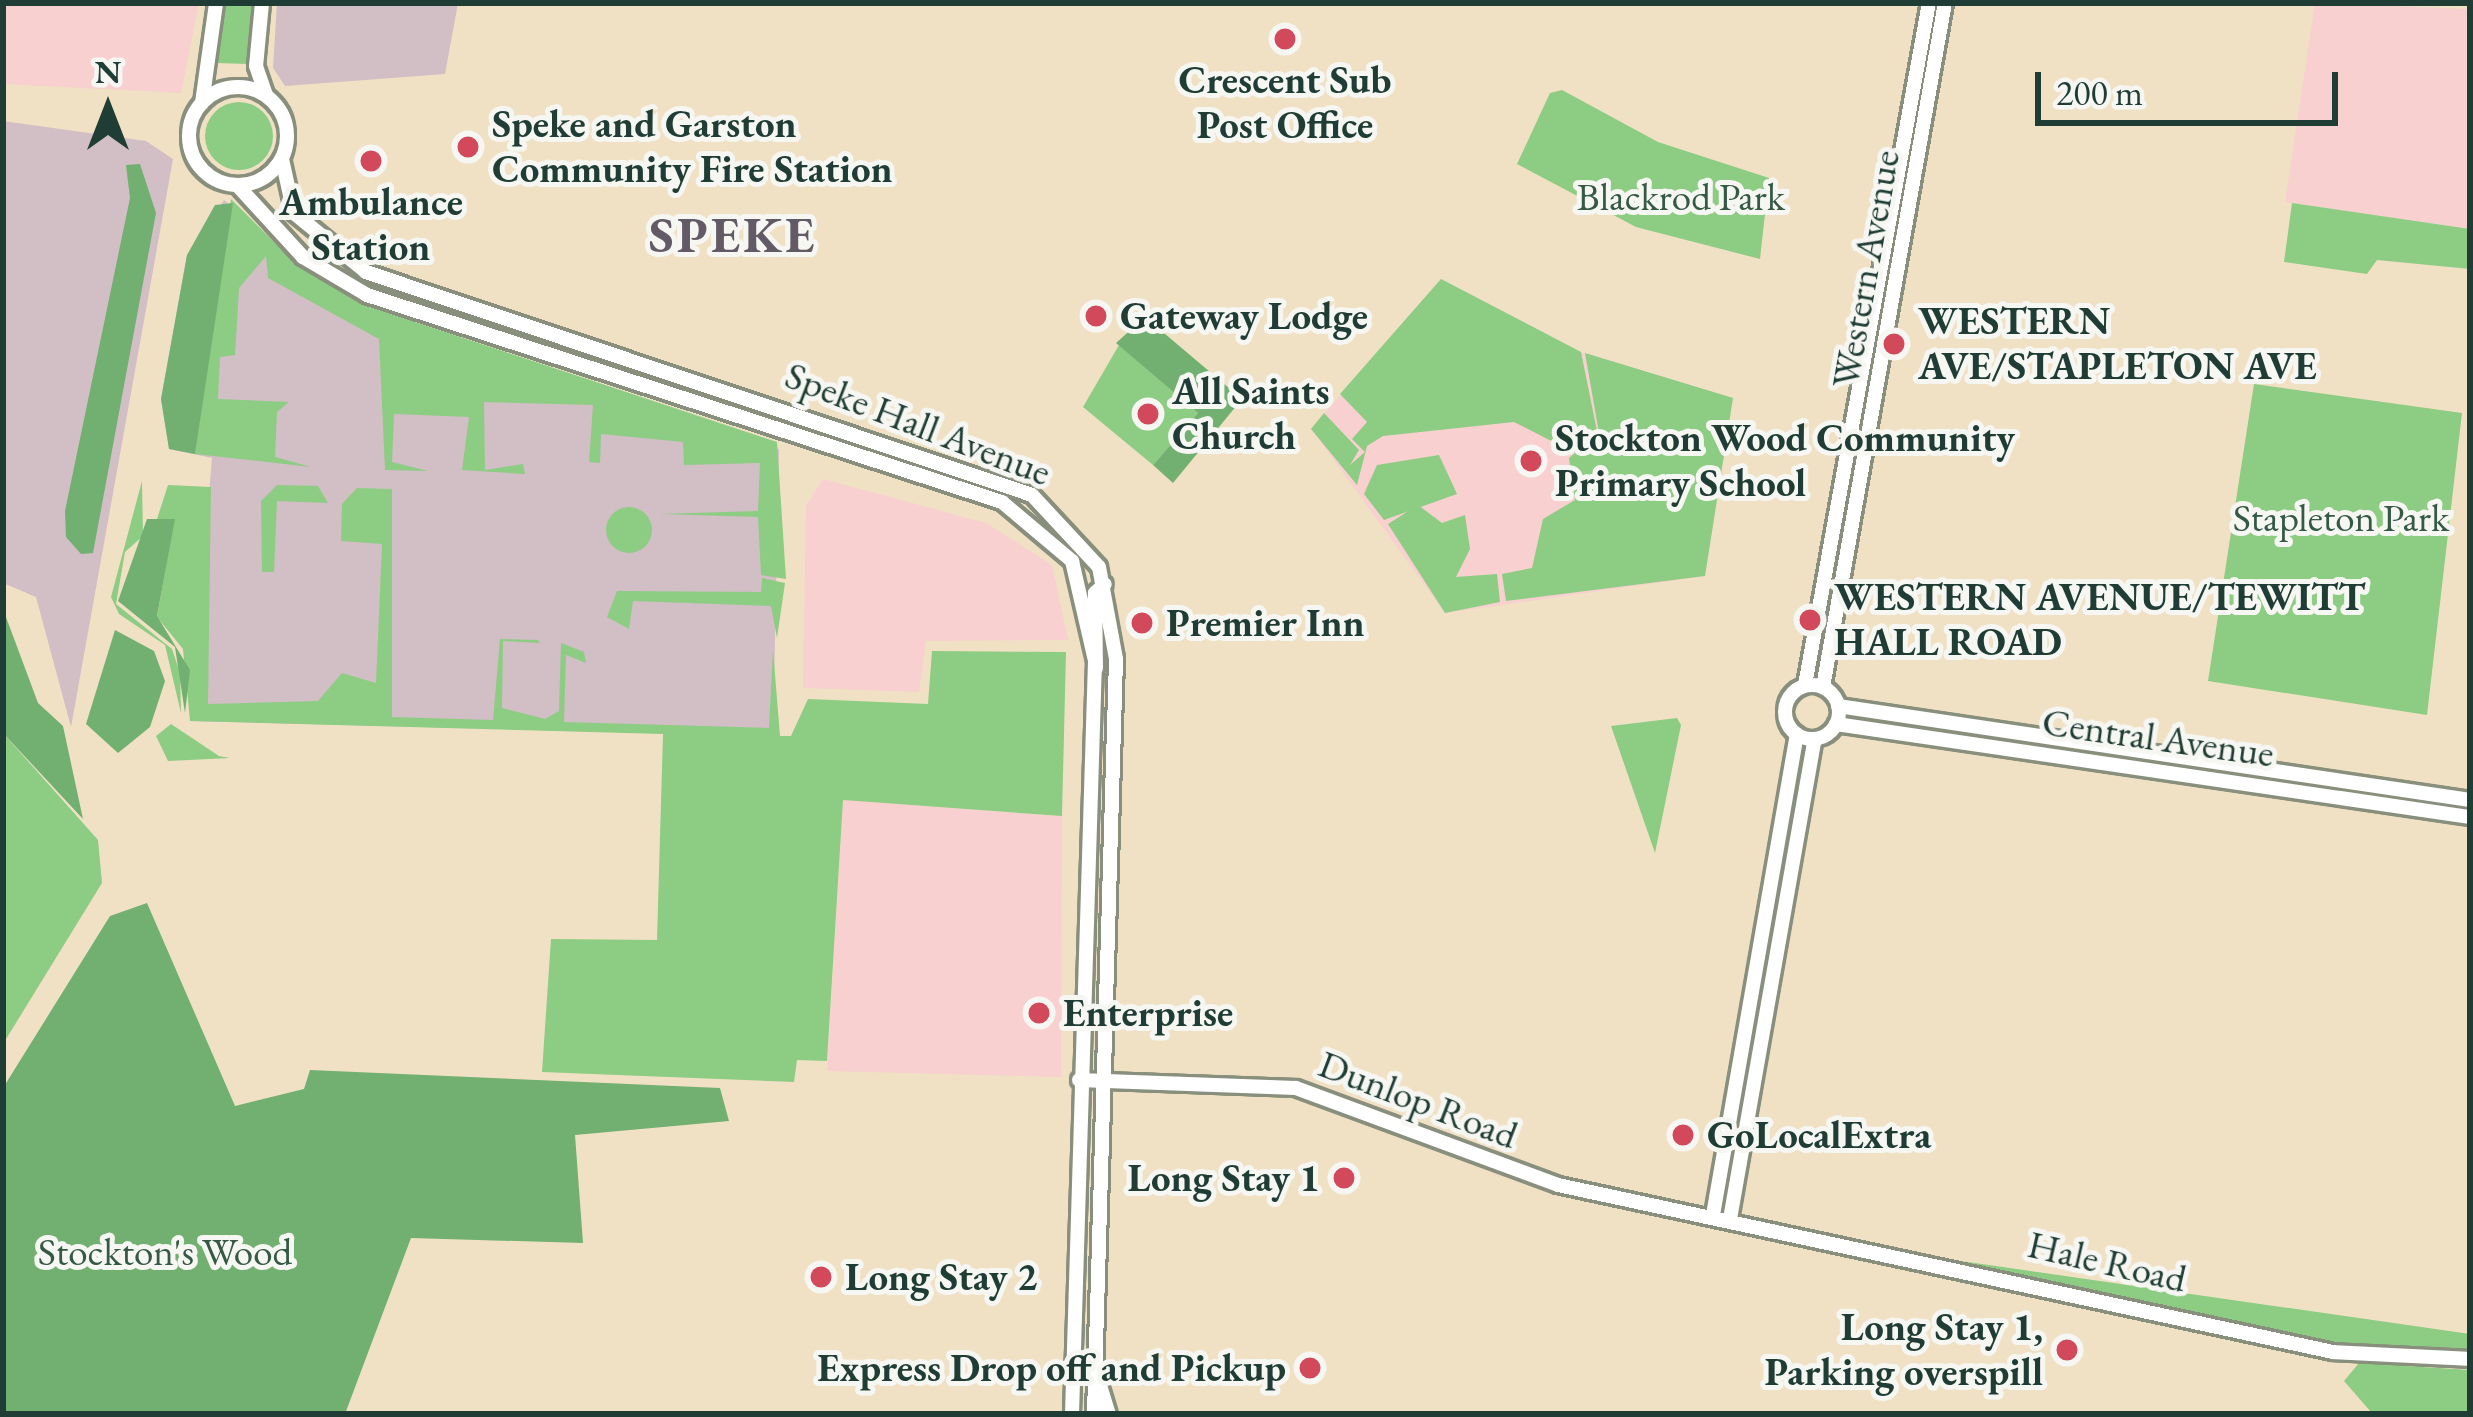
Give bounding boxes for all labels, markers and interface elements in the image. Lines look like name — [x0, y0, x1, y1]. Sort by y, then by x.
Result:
marker: Crescent Sub Post Office — [1272, 26, 1298, 52]
north arrow — [48, 48, 168, 168]
scale bar — [2041, 48, 2344, 122]
text: N — [95, 50, 121, 93]
place label: Crescent Sub Post Office — [1179, 58, 1391, 149]
text: 200 m — [2056, 69, 2143, 116]
place label: Speke and Garston Community Fire Station — [492, 102, 893, 193]
marker: Speke and Garston Community Fire Station — [455, 134, 481, 160]
street label: Western Avenue — [1822, 147, 1910, 391]
marker: Ambulance Station — [358, 148, 384, 174]
park label: Blackrod Park — [1577, 174, 1785, 220]
place label: Ambulance Station — [279, 180, 463, 271]
district label: SPEKE — [649, 203, 817, 265]
place label: Gateway Lodge — [1120, 293, 1368, 339]
place label: WESTERN AVE/STAPLETON AVE — [1918, 299, 2317, 390]
marker: Gateway Lodge — [1083, 303, 1109, 329]
marker: WESTERN AVE/STAPLETON AVE — [1881, 331, 1907, 357]
street label: Speke Hall Avenue — [779, 352, 1057, 496]
place label: All Saints Church — [1172, 369, 1330, 460]
marker: All Saints Church — [1135, 401, 1161, 427]
place label: Stockton Wood Community Primary School — [1555, 416, 2015, 507]
marker: Stockton Wood Community Primary School — [1518, 448, 1544, 474]
park label: Stapleton Park — [2233, 495, 2449, 541]
place label: WESTERN AVENUE/TEWITT HALL ROAD — [1834, 575, 2365, 666]
place label: Premier Inn — [1166, 600, 1365, 646]
marker: WESTERN AVENUE/TEWITT HALL ROAD — [1797, 607, 1823, 633]
marker: Premier Inn — [1129, 610, 1155, 636]
street label: Central Avenue — [2039, 699, 2277, 777]
place label: Enterprise — [1063, 990, 1233, 1036]
marker: Enterprise — [1026, 1000, 1052, 1026]
street label: Dunlop Road — [1312, 1041, 1524, 1159]
place label: GoLocalExtra — [1707, 1112, 1931, 1158]
marker: GoLocalExtra — [1670, 1122, 1696, 1148]
place label: Long Stay 1 — [1127, 1155, 1320, 1201]
marker: Long Stay 1 — [1331, 1165, 1357, 1191]
street label: Hale Road — [2023, 1221, 2191, 1303]
park label: Stockton's Wood — [38, 1229, 292, 1275]
place label: Long Stay 2 — [845, 1254, 1038, 1300]
marker: Long Stay 2 — [808, 1264, 834, 1290]
place label: Long Stay 1, Parking overspill — [1765, 1305, 2043, 1396]
marker: Long Stay 1, Parking overspill — [2054, 1337, 2080, 1363]
place label: Express Drop off and Pickup — [817, 1345, 1286, 1391]
marker: Express Drop off and Pickup — [1297, 1355, 1323, 1381]

